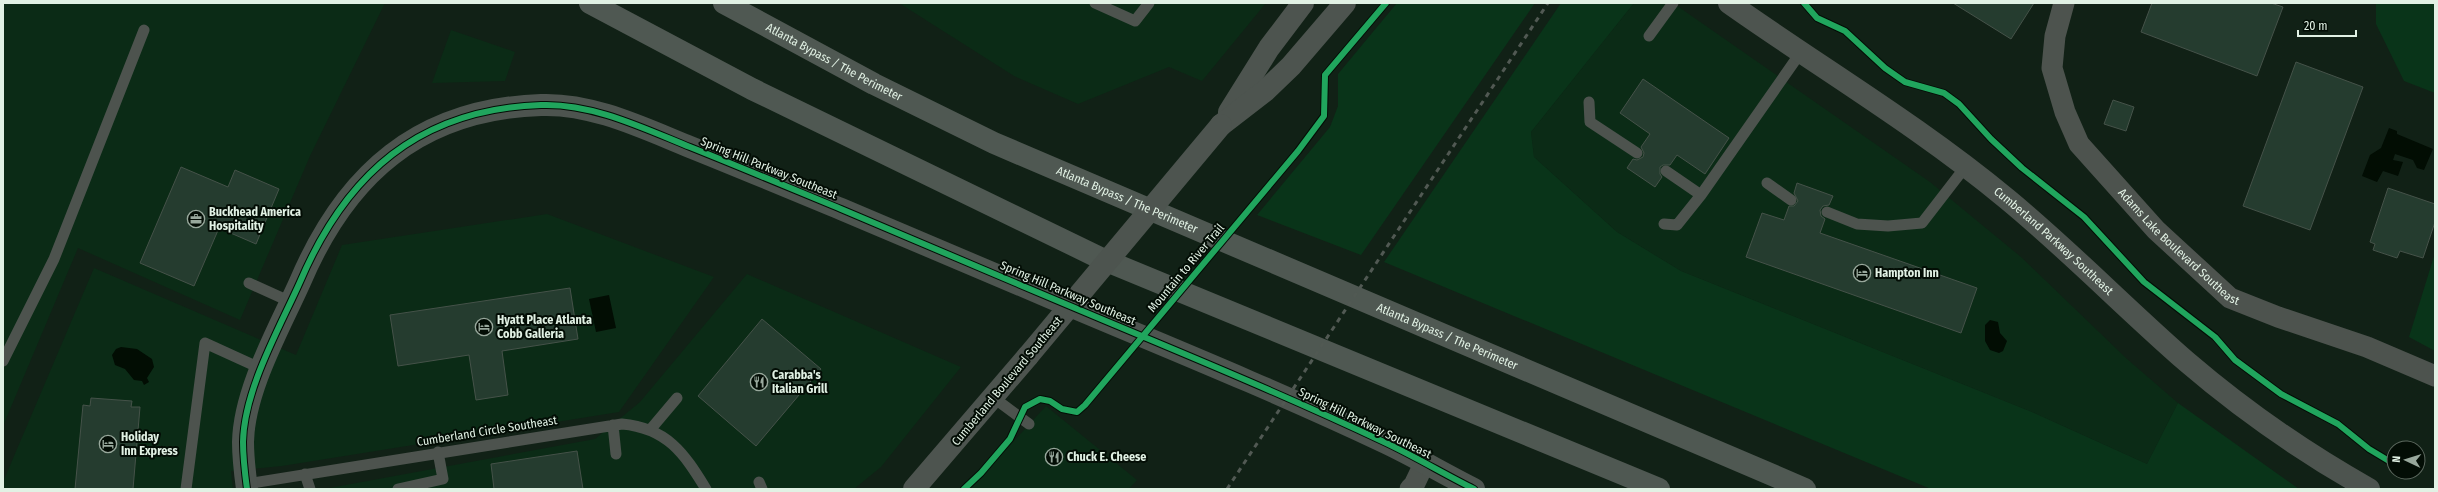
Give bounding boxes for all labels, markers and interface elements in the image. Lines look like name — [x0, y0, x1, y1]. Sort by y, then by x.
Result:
scale bar — [2298, 12, 2356, 38]
text: 20 m — [2304, 19, 2328, 33]
street label: Atlanta Bypass / The Perimeter — [764, 20, 905, 104]
street label: Spring Hill Parkway Southeast — [699, 134, 839, 202]
street label: Atlanta Bypass / The Perimeter — [1054, 164, 1201, 236]
street label: Cumberland Parkway Southeast — [1991, 184, 2116, 298]
street label: Adams Lake Boulevard Southeast — [2115, 186, 2241, 308]
place label: Buckhead America Hospitality — [209, 205, 301, 233]
office icon: Buckhead America Hospitality — [186, 209, 206, 229]
street label: Mountain to River Trail — [1145, 221, 1227, 315]
street label: Spring Hill Parkway Southeast — [998, 258, 1138, 328]
hotel icon: Hampton Inn — [1852, 263, 1872, 283]
place label: Hampton Inn — [1875, 266, 1939, 280]
street label: Atlanta Bypass / The Perimeter — [1375, 300, 1521, 373]
place label: Hyatt Place Atlanta Cobb Galleria — [497, 313, 592, 341]
street label: Cumberland Boulevard Southeast — [949, 314, 1065, 448]
hotel icon: Hyatt Place Atlanta Cobb Galleria — [474, 317, 494, 337]
place label: Carabba's Italian Grill — [772, 368, 828, 396]
restaurant icon: Carabba's Italian Grill — [749, 372, 769, 392]
street label: Spring Hill Parkway Southeast — [1296, 385, 1434, 461]
street label: Cumberland Circle Southeast — [416, 413, 558, 449]
place label: Holiday Inn Express — [121, 430, 178, 458]
hotel icon: Holiday Inn Express — [98, 434, 118, 454]
north arrow — [2386, 440, 2426, 480]
restaurant icon: Chuck E. Cheese — [1044, 447, 1064, 467]
place label: Chuck E. Cheese — [1067, 450, 1146, 464]
text: N — [2390, 456, 2403, 463]

